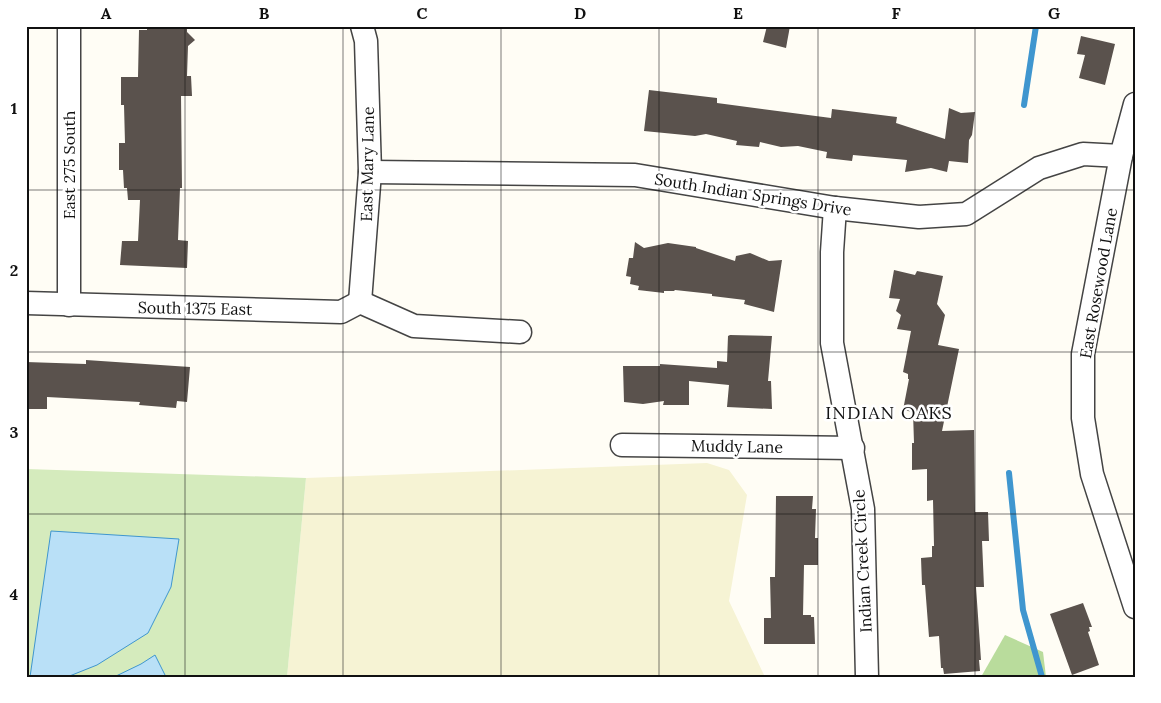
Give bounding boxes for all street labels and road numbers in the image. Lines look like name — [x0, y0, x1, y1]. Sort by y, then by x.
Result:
street label: East Mary Lane — [356, 106, 378, 222]
street label: East 275 South — [59, 110, 79, 219]
street label: South Indian Springs Drive — [653, 169, 853, 220]
street label: East Rosewood Lane — [1075, 206, 1121, 360]
street label: South 1375 East — [138, 297, 253, 319]
street label: Muddy Lane — [691, 435, 784, 457]
street label: Indian Creek Circle — [848, 489, 876, 633]

